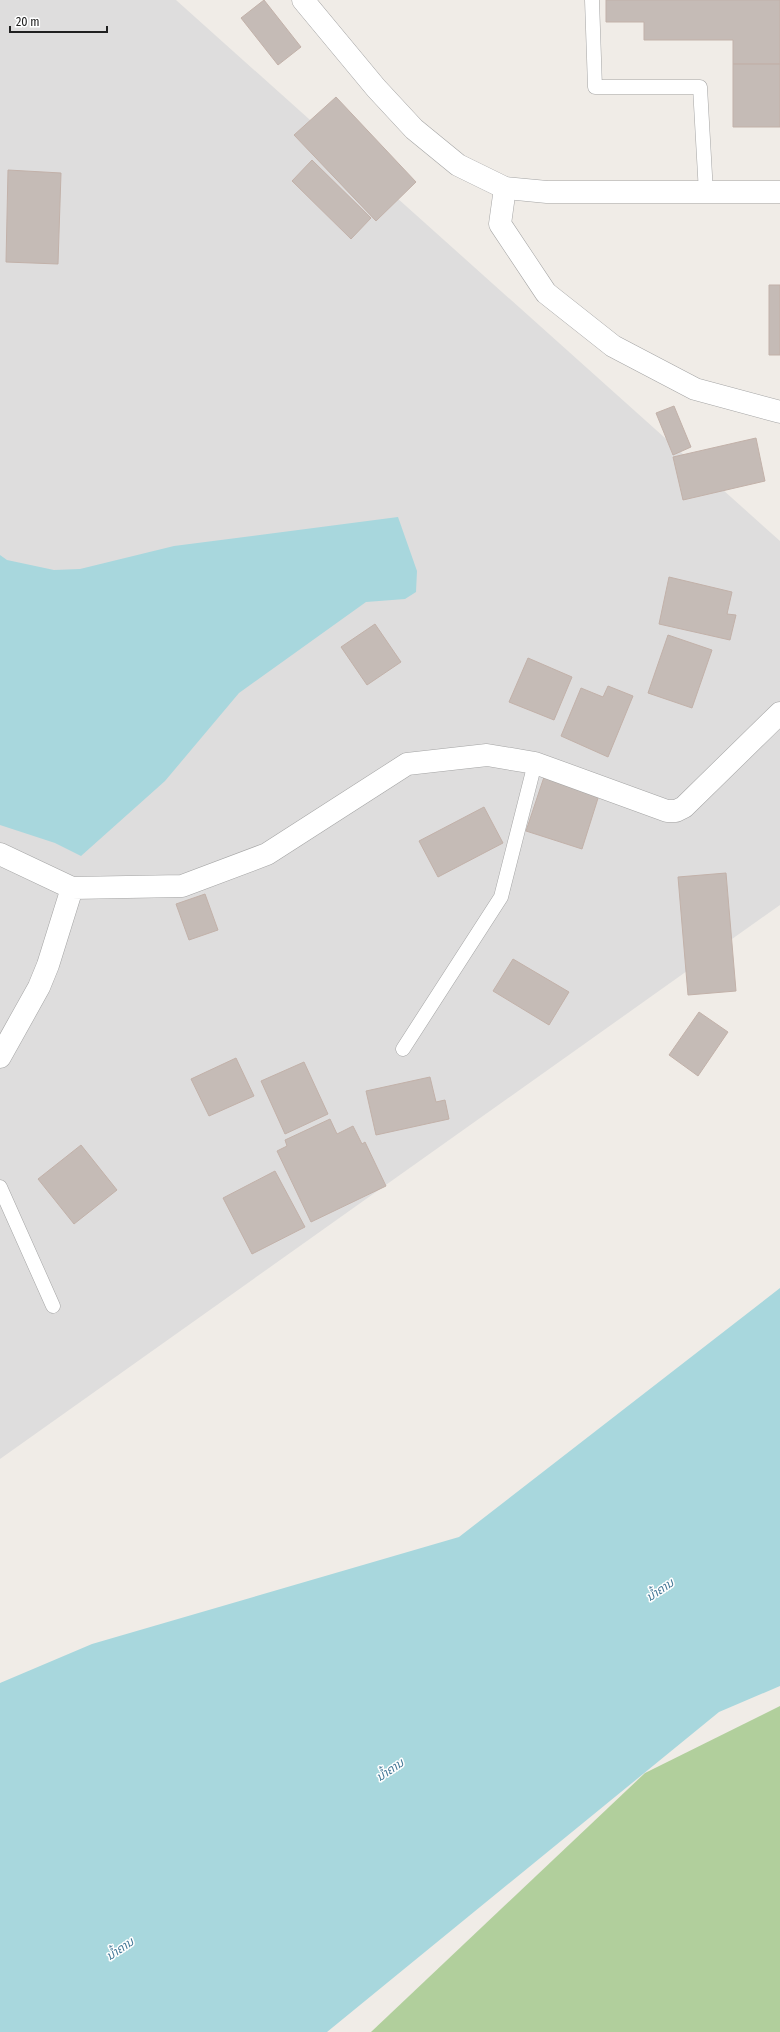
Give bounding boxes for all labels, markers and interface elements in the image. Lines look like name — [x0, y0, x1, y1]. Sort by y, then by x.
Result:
scale bar — [10, 8, 107, 34]
text: 20 m — [16, 15, 40, 29]
water label: ນ້ຳຄານ — [643, 1573, 678, 1604]
water label: ນ້ຳຄານ — [373, 1753, 408, 1784]
water label: ນ້ຳຄານ — [103, 1932, 138, 1963]

